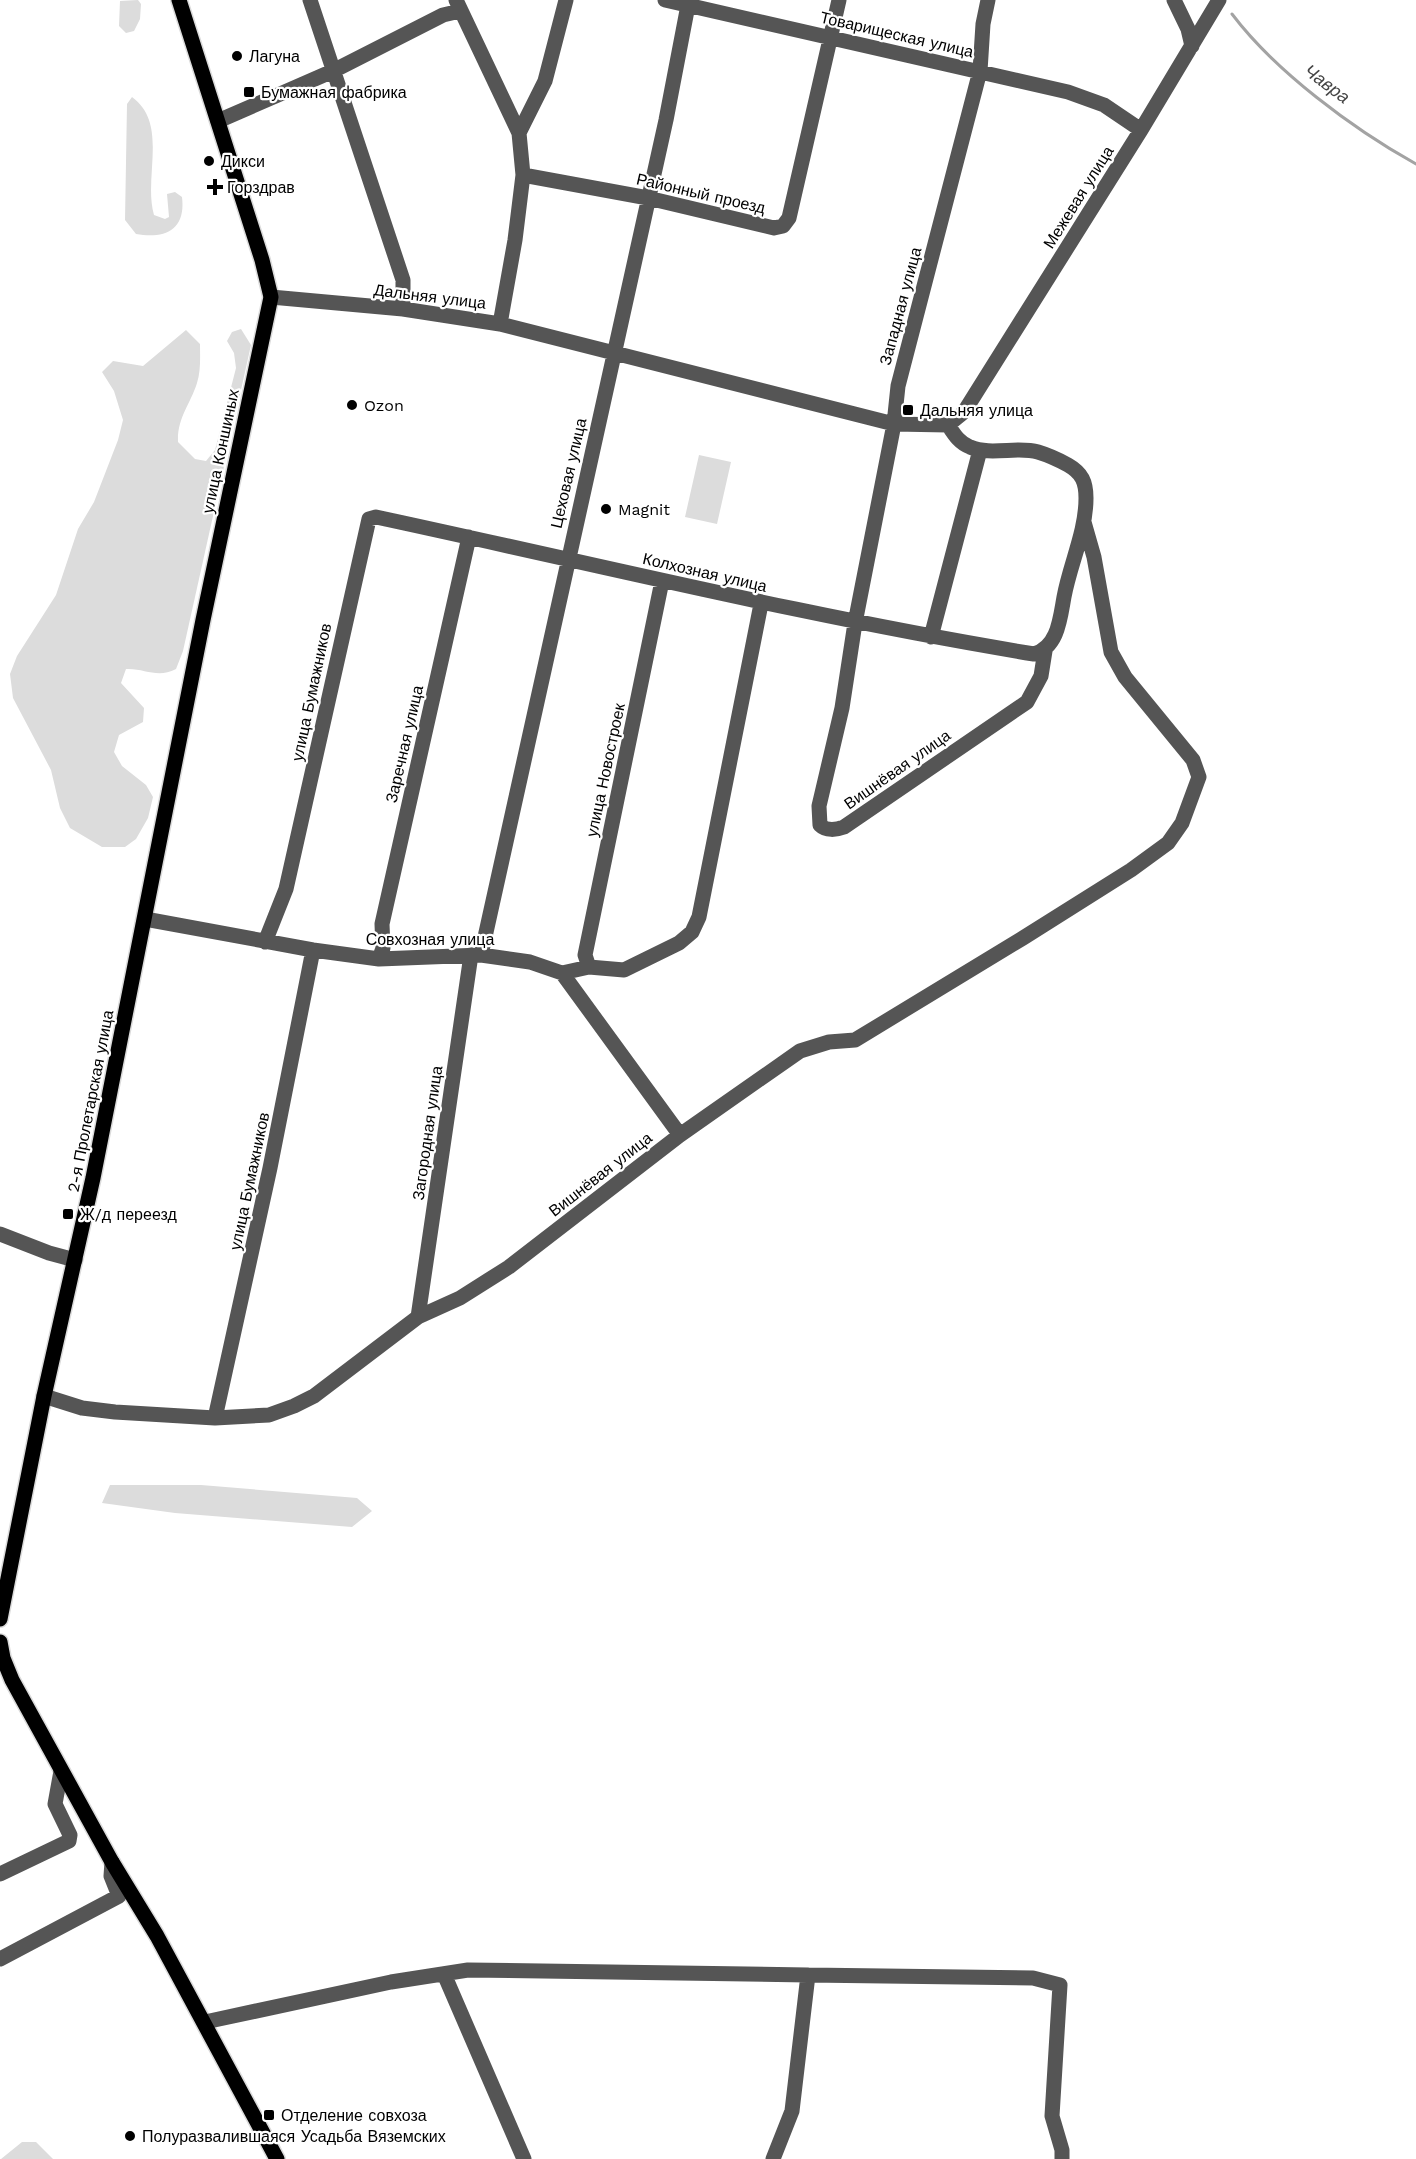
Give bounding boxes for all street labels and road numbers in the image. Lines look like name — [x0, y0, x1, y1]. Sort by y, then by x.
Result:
street label: Товарищеская улица — [818, 8, 975, 61]
street label: Межевая улица — [1039, 142, 1118, 252]
street label: Районный проезд — [635, 169, 768, 218]
street label: Западная улица — [876, 245, 925, 367]
street label: Дальняя улица — [373, 280, 487, 313]
street label: улица Коншиных — [198, 387, 243, 515]
street label: Цеховая улица — [547, 416, 590, 530]
street label: Колхозная улица — [641, 549, 769, 596]
street label: улица Бумажников — [288, 621, 335, 763]
street label: Заречная улица — [382, 683, 427, 805]
street label: улица Новостроек — [582, 701, 629, 839]
street label: Вишнёвая улица — [840, 726, 954, 813]
street label: Совхозная улица — [366, 930, 494, 949]
street label: 2-я Пролетарская улица — [63, 1008, 118, 1194]
street label: Загородная улица — [409, 1065, 446, 1202]
street label: улица Бумажников — [226, 1110, 273, 1252]
street label: Вишнёвая улица — [545, 1128, 656, 1221]

